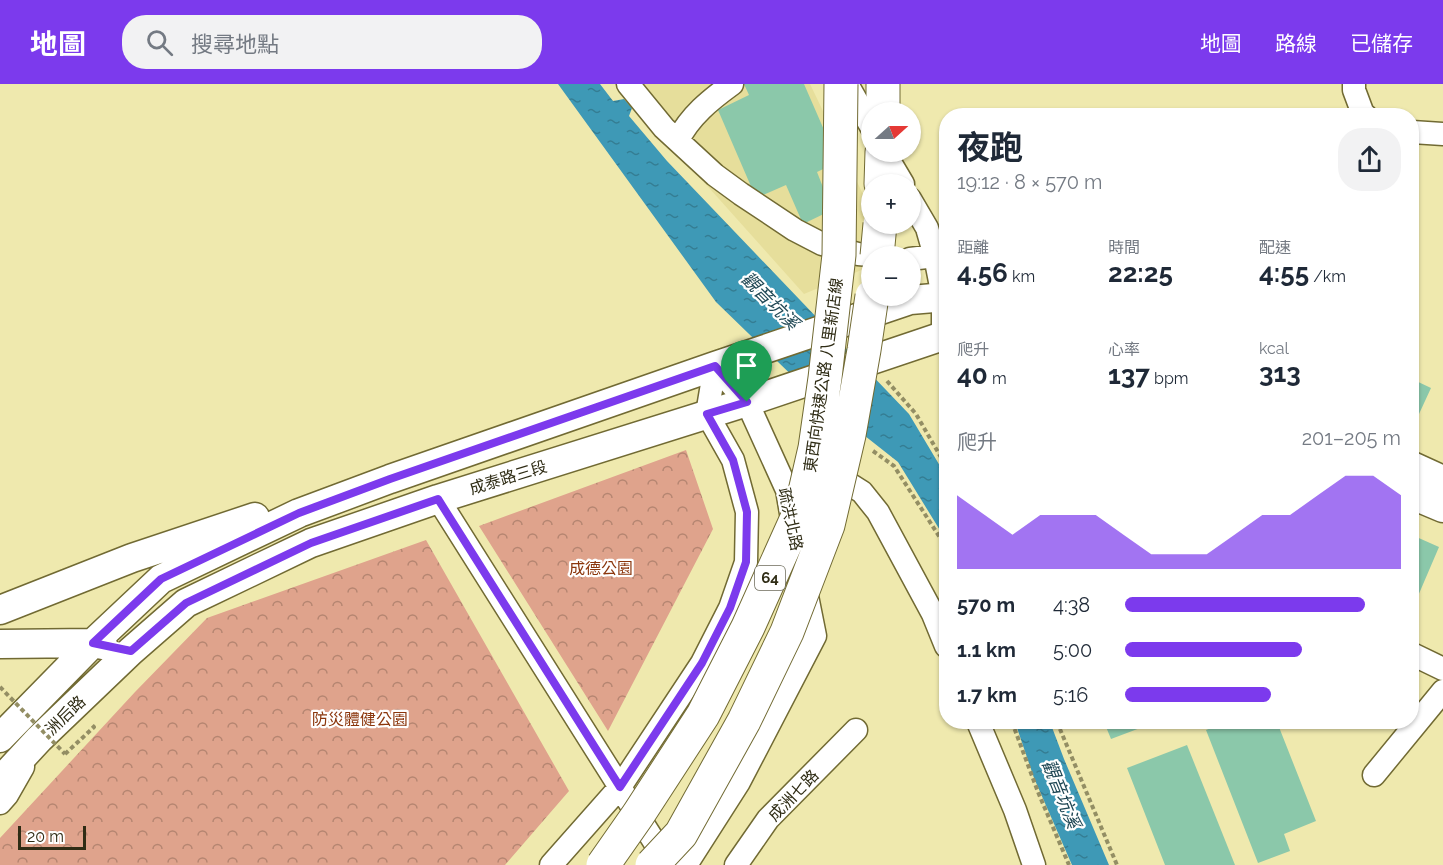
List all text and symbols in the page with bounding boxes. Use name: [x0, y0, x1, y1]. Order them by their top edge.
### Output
search box: [122, 15, 542, 69]
icon: search: [143, 26, 176, 59]
text: 地圖: [30, 28, 86, 61]
text: 搜尋地點: [191, 31, 279, 57]
text: 地圖: [1200, 31, 1242, 56]
text: 路線: [1275, 31, 1317, 56]
text: 已儲存: [1350, 31, 1413, 56]
north arrow: [861, 102, 921, 162]
map controls: [861, 102, 921, 306]
text: 夜跑: [957, 128, 1023, 167]
button: share: [1338, 128, 1401, 191]
text: 19:12 · 8 × 570 m: [957, 170, 1102, 194]
button: +: [861, 174, 921, 234]
text: 距離: [957, 238, 989, 257]
text: 時間: [1108, 238, 1140, 257]
text: 配速: [1259, 238, 1291, 257]
button: −: [861, 246, 921, 306]
text: 4.56: [957, 258, 1008, 288]
text: 22:25: [1108, 258, 1173, 288]
text: 4:55: [1259, 258, 1309, 288]
text: km: [1008, 267, 1035, 286]
text: /km: [1309, 267, 1346, 286]
water label: 觀音坑溪: [737, 268, 805, 336]
street label: 東西向快速公路 八里新店線: [800, 277, 847, 473]
text: kcal: [1259, 339, 1289, 358]
pin: [721, 340, 772, 402]
text: 爬升: [957, 340, 989, 359]
text: 心率: [1108, 340, 1140, 359]
icon: arrive: [730, 349, 763, 382]
text: 313: [1259, 358, 1301, 388]
text: 40: [957, 360, 988, 390]
text: 137: [1108, 360, 1150, 390]
text: m: [988, 369, 1007, 388]
text: bpm: [1150, 369, 1188, 388]
text: 201–205 m: [1302, 426, 1401, 450]
text: 爬升: [957, 430, 997, 454]
street label: 成泰路三段: [467, 457, 549, 498]
street label: 疏洪北路: [775, 486, 806, 552]
park label: 成德公園: [569, 559, 633, 578]
road number: 64: [755, 566, 785, 590]
text: 570 m: [957, 593, 1015, 617]
text: 4:38: [1053, 593, 1090, 617]
text: 1.1 km: [957, 638, 1016, 662]
text: 5:00: [1053, 638, 1092, 662]
text: 1.7 km: [957, 683, 1017, 707]
text: 5:16: [1053, 683, 1088, 707]
street label: 洲后路: [41, 692, 89, 739]
park label: 防災體健公園: [312, 710, 408, 729]
water label: 觀音坑溪: [1038, 757, 1086, 834]
street label: 成洲七路: [764, 766, 822, 825]
scale bar: [18, 823, 86, 850]
text: 20 m: [27, 827, 64, 846]

